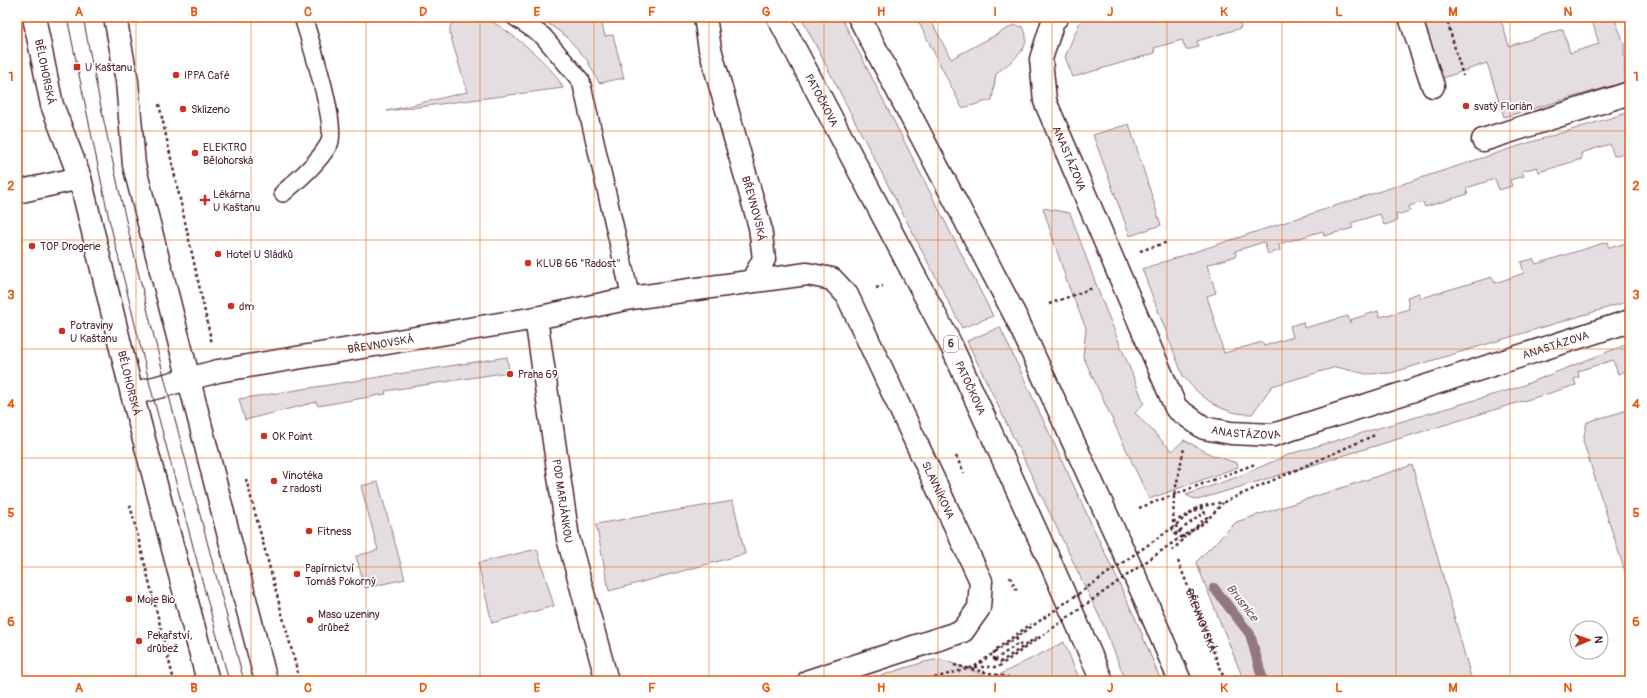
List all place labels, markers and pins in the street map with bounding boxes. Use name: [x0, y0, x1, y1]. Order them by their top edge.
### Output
place label: U Kaštanu: [85, 61, 132, 74]
marker: U Kaštanu: [72, 62, 82, 72]
place label: IPPA Café: [184, 69, 230, 82]
marker: IPPA Café: [171, 70, 181, 80]
place label: svatý Florián: [1474, 100, 1533, 113]
marker: svatý Florián: [1461, 101, 1471, 111]
place label: Sklizeno: [191, 103, 230, 116]
marker: Sklizeno: [178, 104, 188, 114]
place label: ELEKTRO Bělohorská: [203, 141, 253, 167]
marker: ELEKTRO Bělohorská: [190, 148, 200, 158]
place label: Lékárna U Kaštanu: [213, 188, 260, 214]
marker: Lékárna U Kaštanu: [200, 195, 210, 205]
place label: TOP Drogerie: [40, 240, 101, 253]
marker: TOP Drogerie: [27, 241, 37, 251]
place label: Hotel U Sládků: [226, 248, 293, 261]
marker: Hotel U Sládků: [213, 249, 223, 259]
place label: KLUB 66 "Radost": [536, 257, 621, 270]
marker: KLUB 66 "Radost": [523, 258, 533, 268]
place label: dm: [239, 300, 254, 313]
marker: dm: [226, 301, 236, 311]
place label: Potraviny U Kaštanu: [70, 319, 117, 345]
marker: Potraviny U Kaštanu: [57, 326, 67, 336]
place label: Praha 69: [518, 368, 558, 381]
marker: Praha 69: [505, 369, 515, 379]
place label: OK Point: [272, 430, 313, 443]
marker: OK Point: [259, 431, 269, 441]
place label: Vinotéka z radosti: [282, 469, 323, 495]
marker: Vinotéka z radosti: [269, 476, 279, 486]
place label: Fitness: [317, 525, 352, 538]
marker: Fitness: [304, 526, 314, 536]
place label: Papírnictví Tomáš Pokorný: [305, 562, 376, 588]
marker: Papírnictví Tomáš Pokorný: [292, 569, 302, 579]
place label: Moje Bio: [137, 593, 175, 606]
marker: Moje Bio: [124, 594, 134, 604]
place label: Maso uzeniny drůbež: [318, 608, 380, 634]
marker: Maso uzeniny drůbež: [305, 615, 315, 625]
place label: Pekařství, drůbež: [147, 629, 193, 655]
marker: Pekařství, drůbež: [134, 636, 144, 646]

